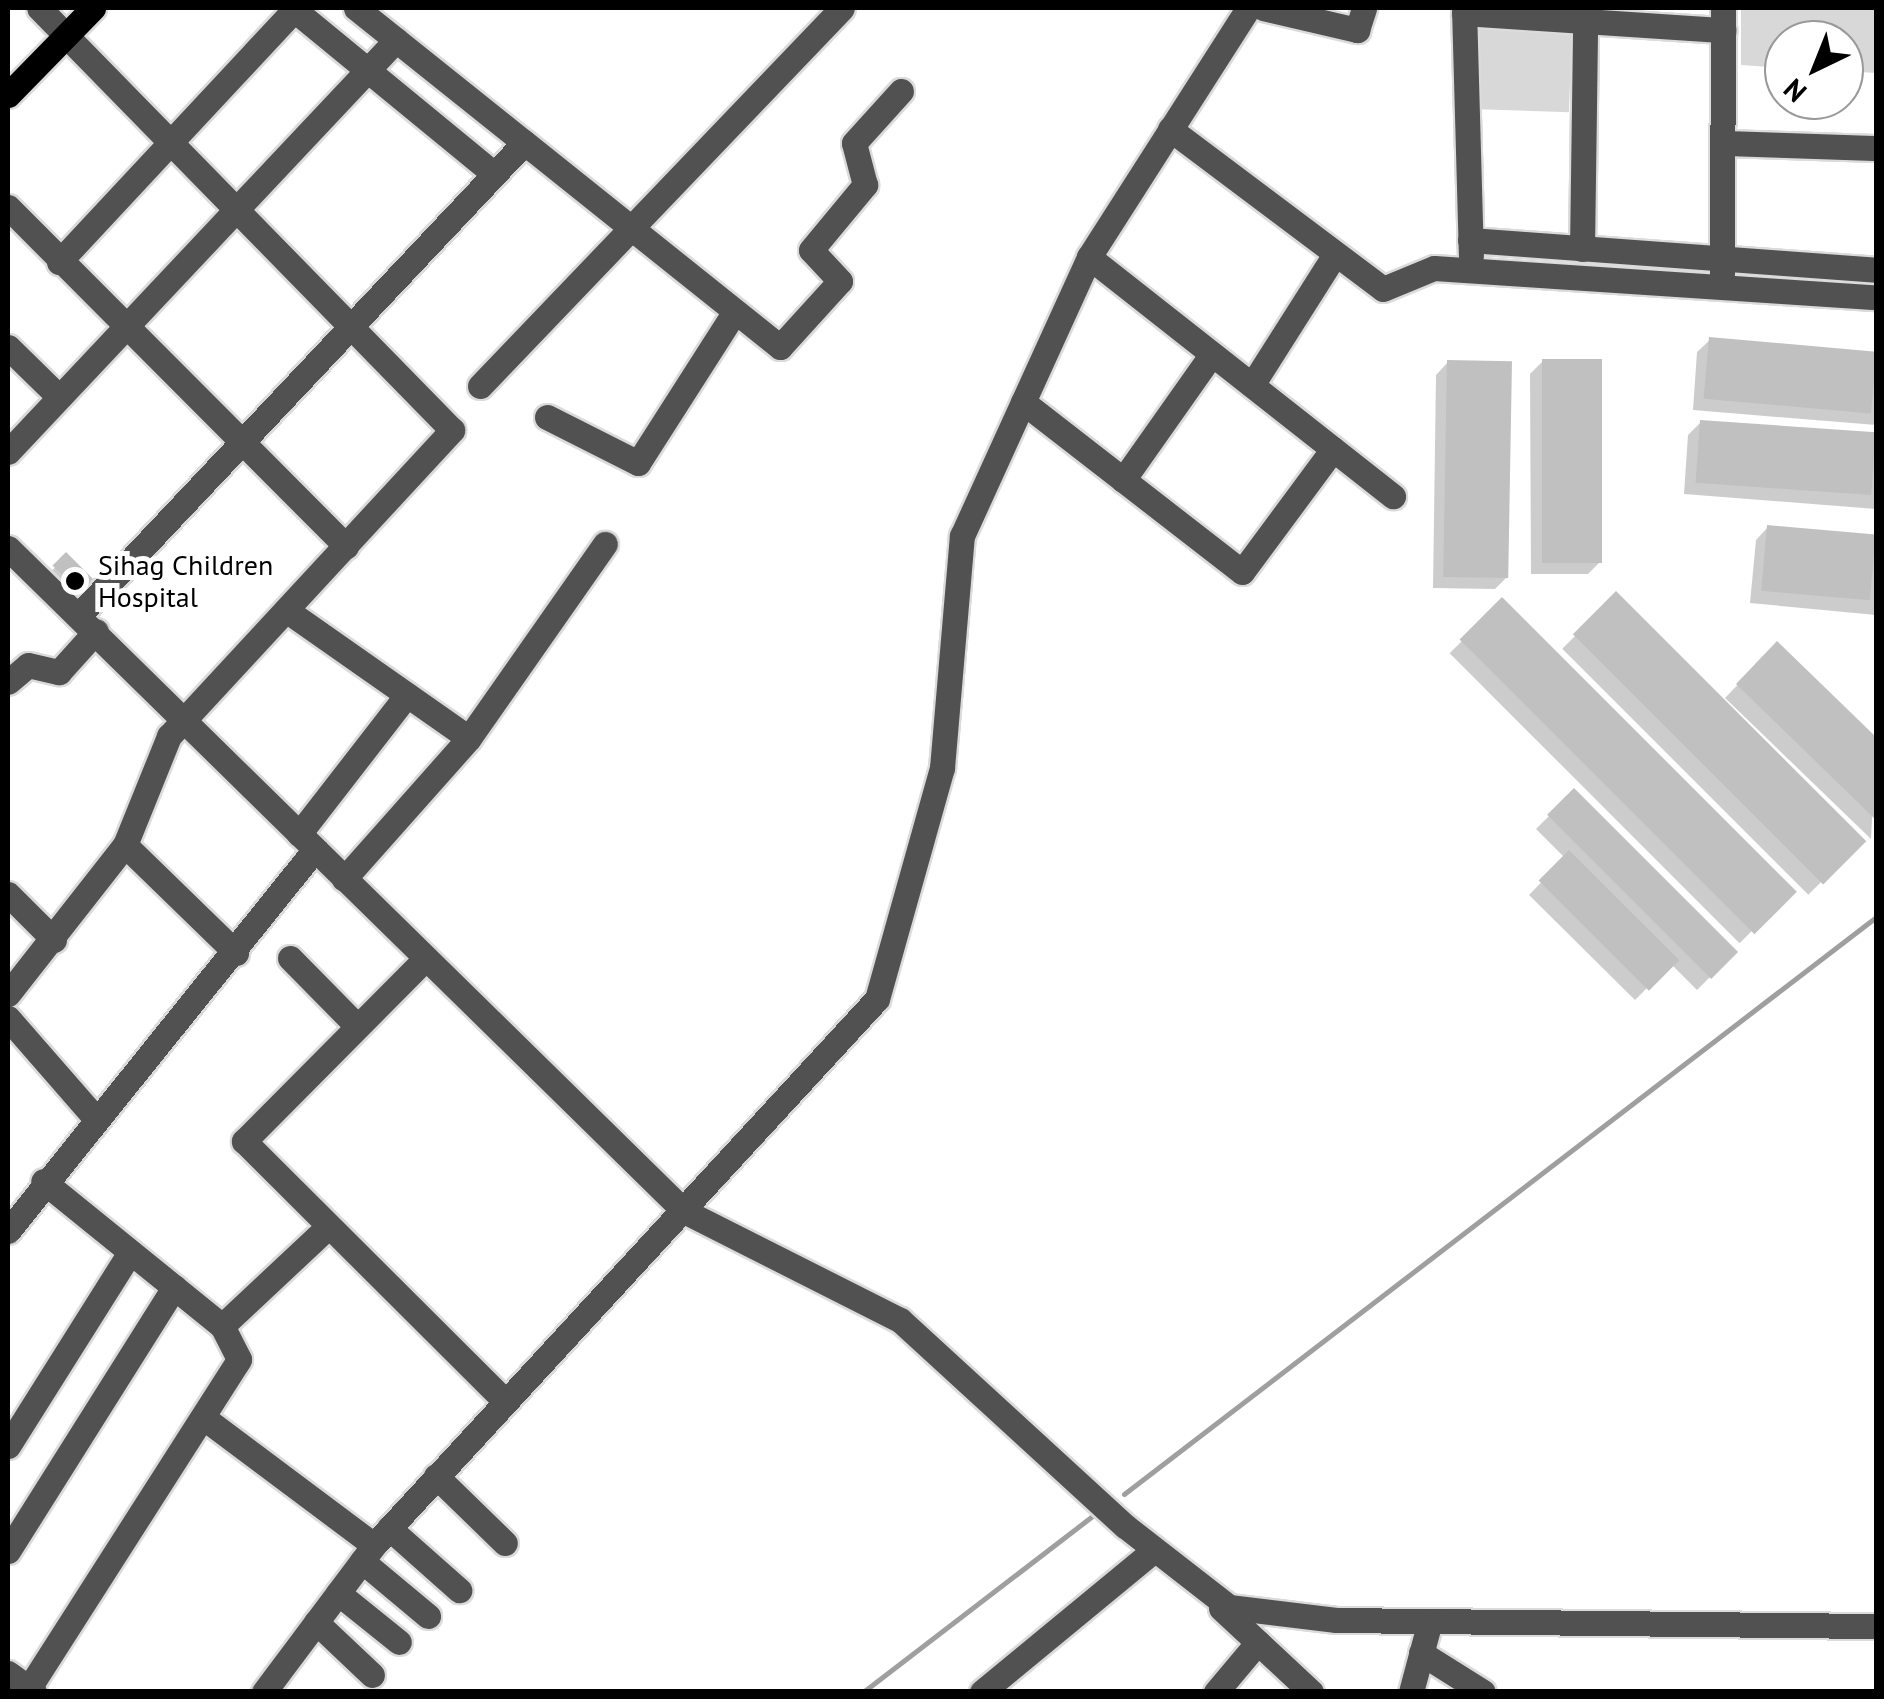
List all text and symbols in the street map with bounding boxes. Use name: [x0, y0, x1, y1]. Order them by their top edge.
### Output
north arrow: [1764, 20, 1864, 120]
text: N: [1775, 71, 1814, 111]
place label: Sihag Children Hospital: [98, 548, 273, 614]
marker: Sihag Children Hospital: [62, 568, 88, 594]

